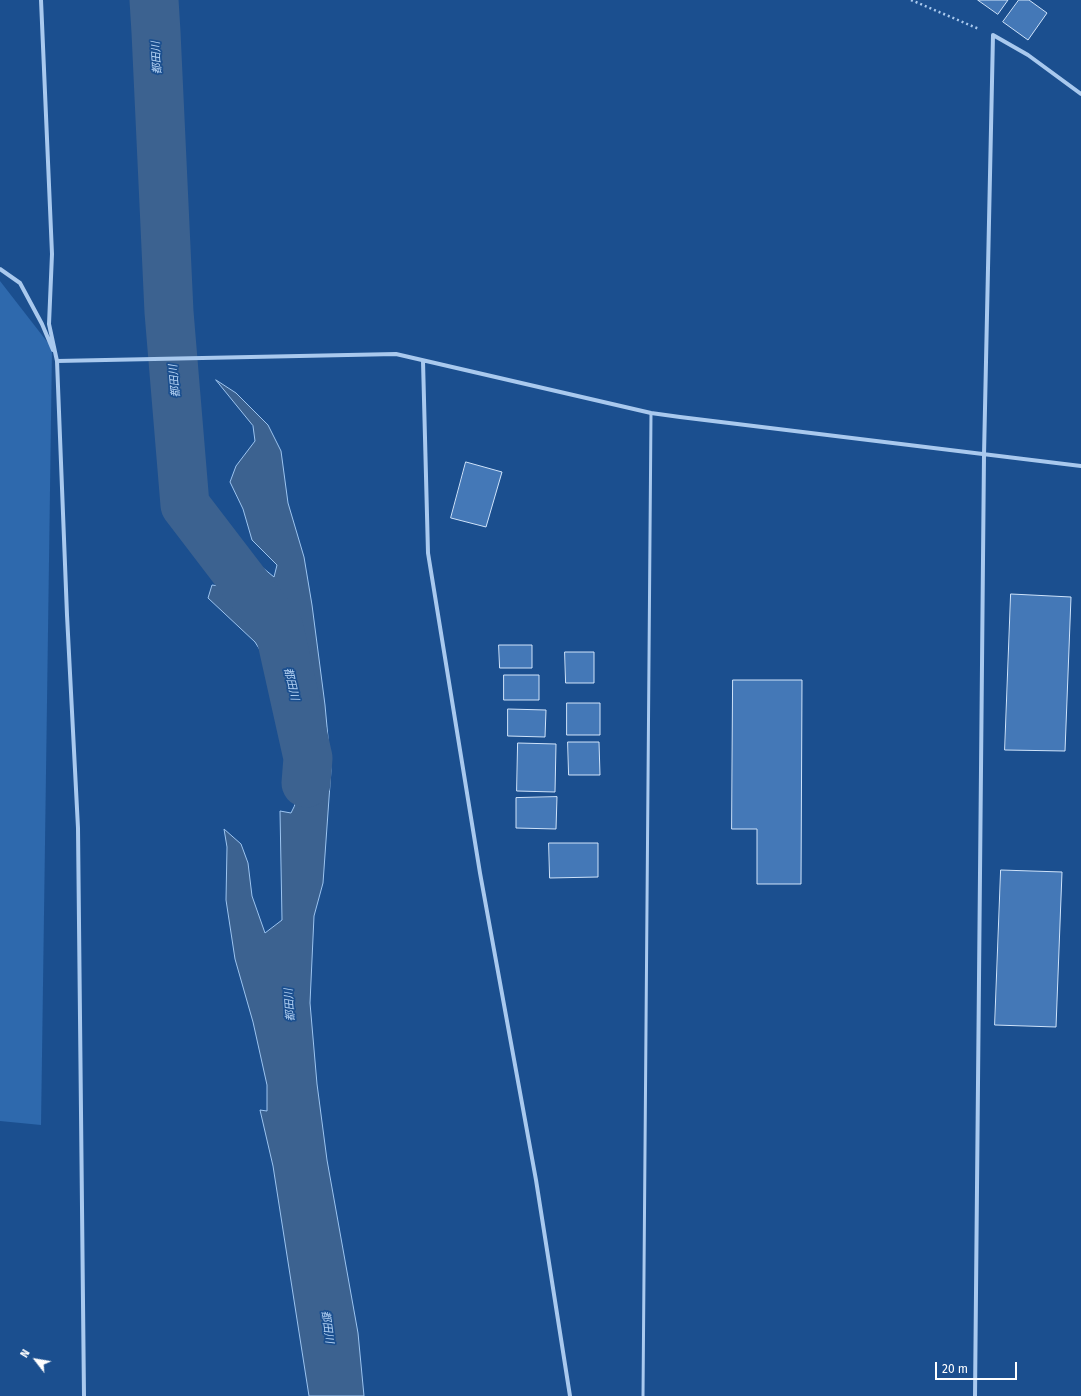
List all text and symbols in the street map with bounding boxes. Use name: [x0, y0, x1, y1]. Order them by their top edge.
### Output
water label: 都田川: [150, 41, 164, 75]
water label: 都田川: [167, 364, 183, 398]
water label: 都田川: [281, 666, 301, 702]
water label: 都田川: [282, 988, 298, 1022]
water label: 都田川: [318, 1310, 336, 1344]
north arrow: [16, 1340, 56, 1380]
text: N: [18, 1347, 33, 1360]
scale bar: [937, 1354, 1019, 1380]
text: 20 m: [942, 1362, 968, 1376]

